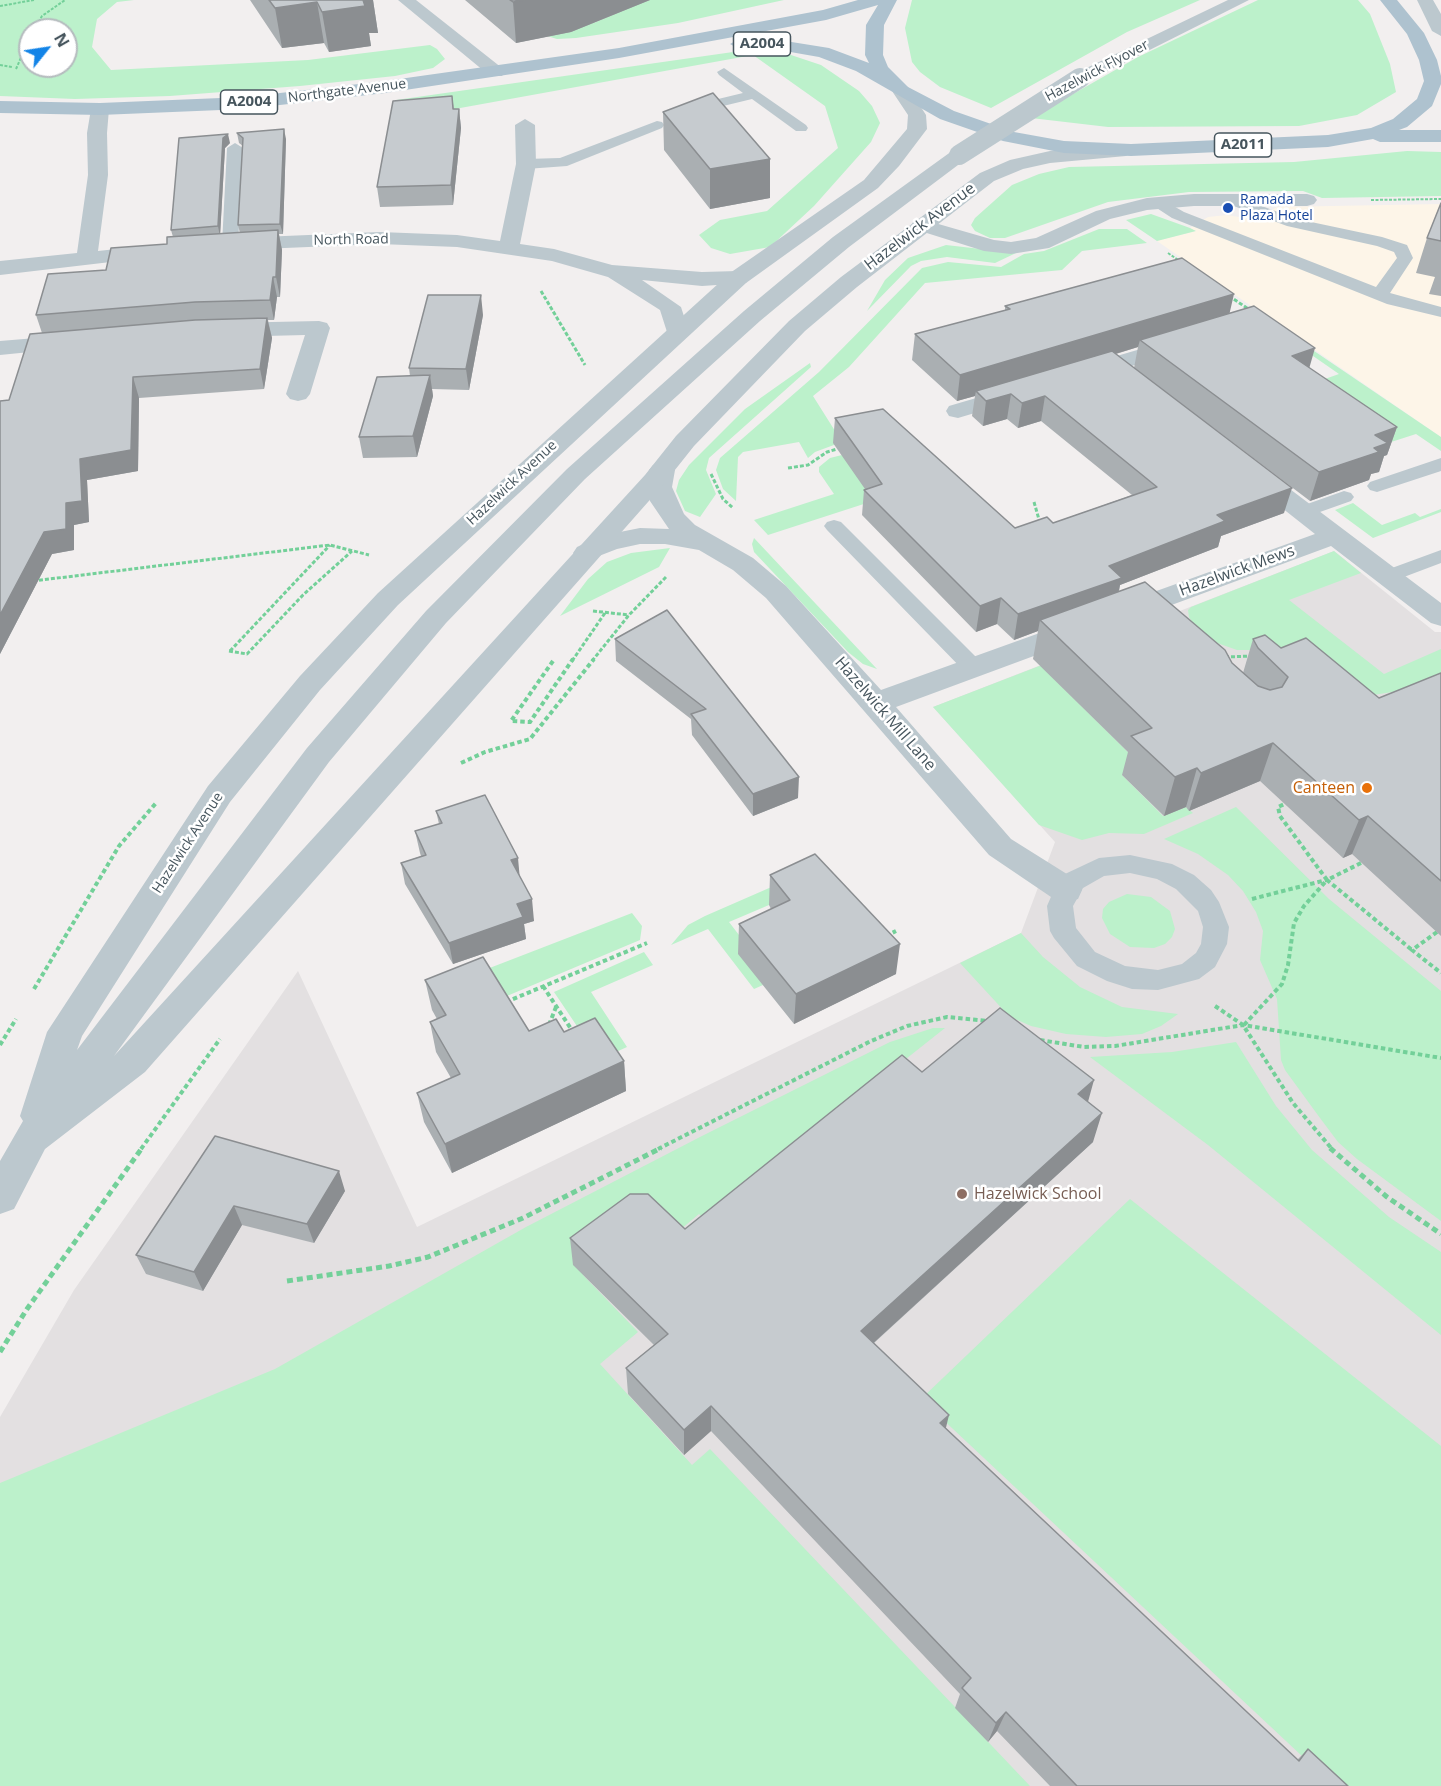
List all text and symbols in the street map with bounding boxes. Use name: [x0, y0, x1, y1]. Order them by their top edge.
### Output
north arrow: [18, 18, 78, 78]
text: N: [49, 29, 75, 51]
road number: A2004: [734, 32, 790, 56]
street label: Hazelwick Flyover: [1042, 37, 1152, 105]
street label: Northgate Avenue: [287, 75, 407, 107]
road number: A2004: [220, 90, 278, 114]
road number: A2011: [1214, 133, 1272, 157]
street label: Hazelwick Avenue: [861, 179, 979, 275]
place label: Ramada Plaza Hotel: [1240, 192, 1313, 225]
marker: Ramada Plaza Hotel: [1221, 201, 1235, 215]
street label: North Road: [313, 231, 389, 249]
street label: Hazelwick Avenue: [464, 437, 560, 529]
street label: Hazelwick Mews: [1177, 541, 1297, 601]
street label: Hazelwick Mill Lane: [830, 653, 940, 775]
place label: Canteen: [1293, 778, 1355, 798]
marker: Canteen: [1360, 781, 1374, 795]
street label: Hazelwick Avenue: [149, 789, 227, 897]
place label: Hazelwick School: [974, 1184, 1101, 1204]
marker: Hazelwick School: [955, 1187, 969, 1201]

